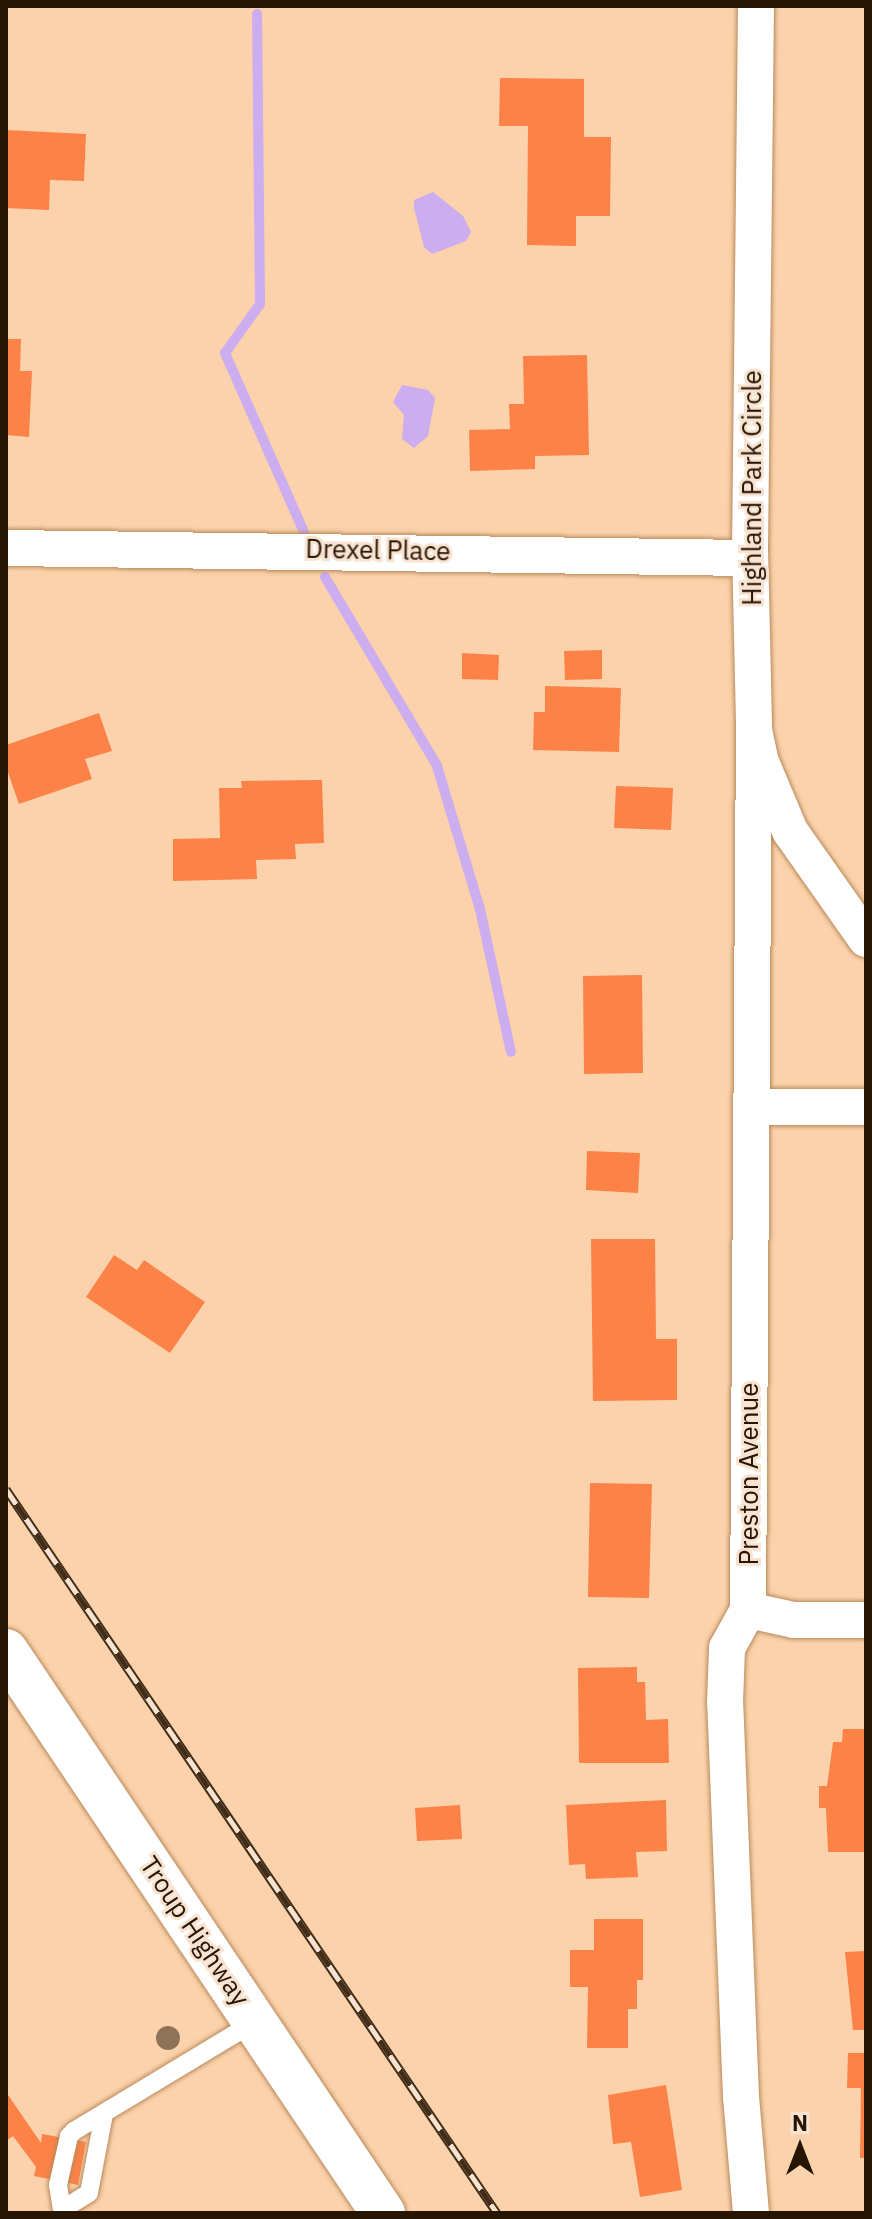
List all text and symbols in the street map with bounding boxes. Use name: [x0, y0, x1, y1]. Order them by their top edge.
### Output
street label: Highland Park Circle: [736, 370, 768, 606]
street label: Drexel Place: [305, 533, 451, 567]
street label: Preston Avenue: [733, 1383, 765, 1565]
street label: Troup Highway: [134, 1850, 256, 2012]
north arrow: [760, 2107, 840, 2187]
text: N: [792, 2108, 808, 2137]

